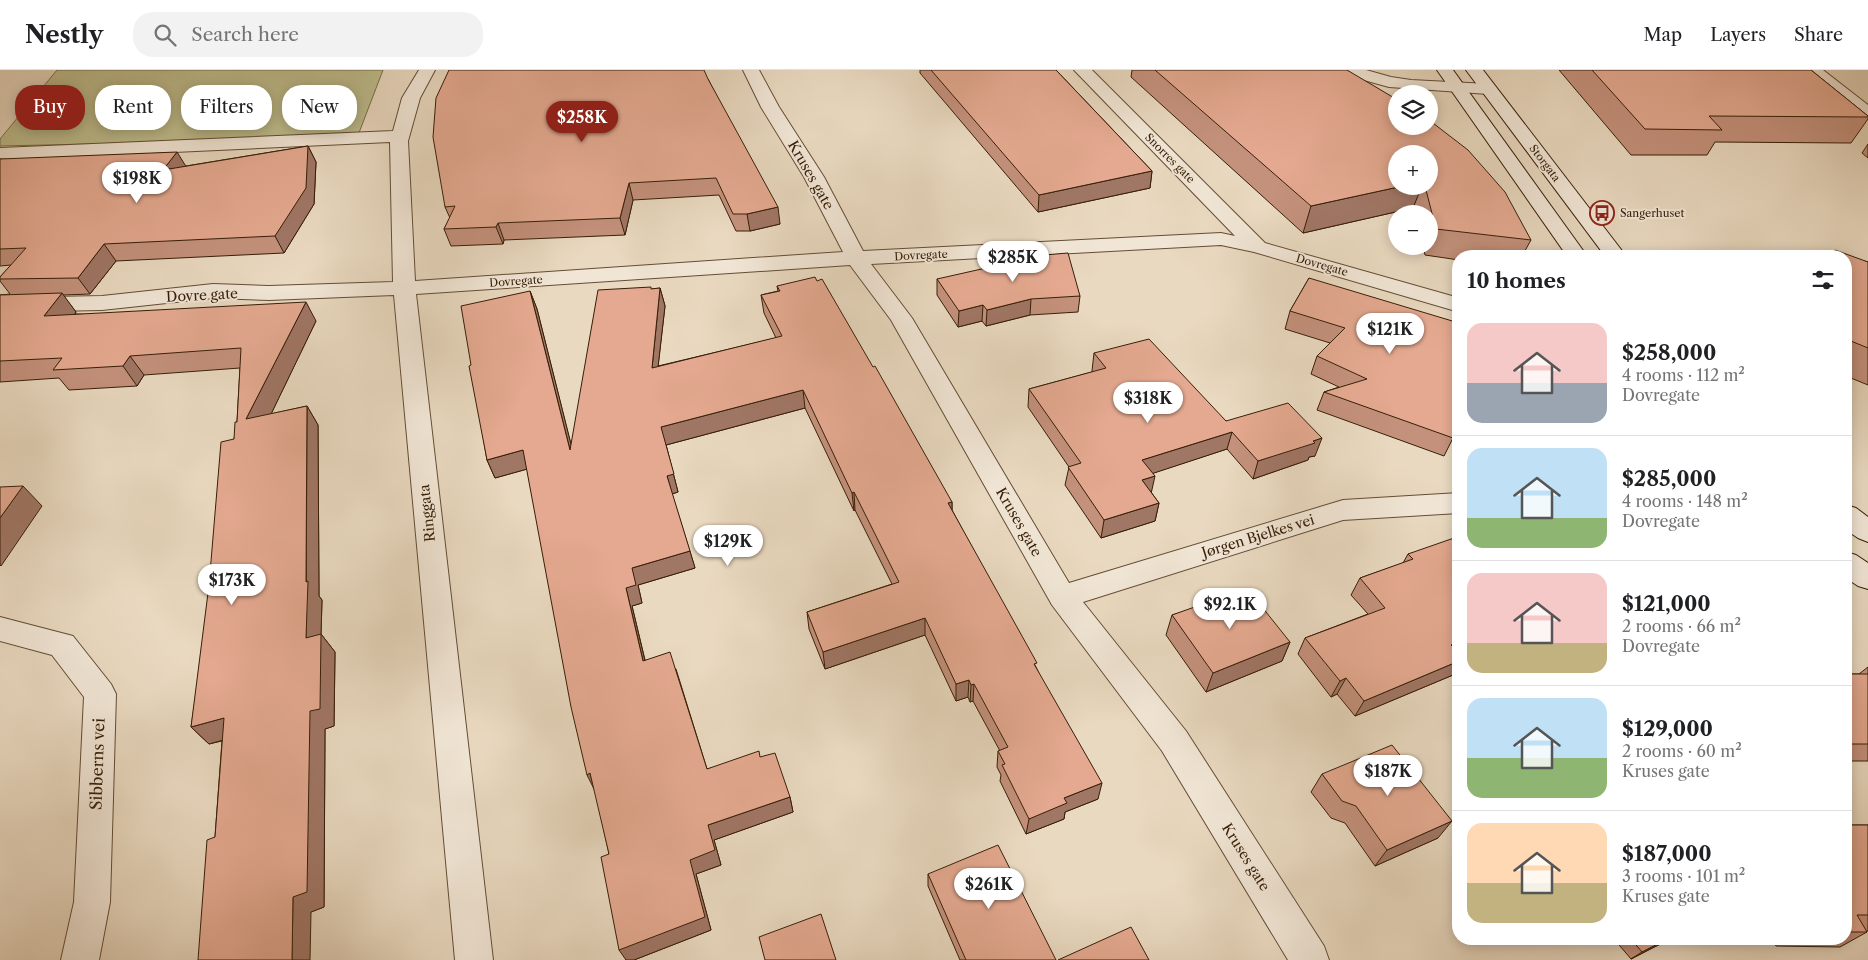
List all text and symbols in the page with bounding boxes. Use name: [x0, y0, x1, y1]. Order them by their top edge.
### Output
search box: [133, 12, 483, 57]
text: Nestly: [25, 20, 103, 49]
icon: search: [151, 21, 179, 49]
text: Search here: [191, 23, 299, 46]
text: Map: [1644, 24, 1682, 46]
text: Layers: [1710, 24, 1766, 46]
text: Share: [1794, 24, 1843, 46]
chip: Buy: [15, 85, 85, 130]
chip: Rent: [95, 85, 171, 130]
chip: Filters: [181, 85, 272, 130]
chip: New: [282, 85, 357, 130]
map controls: [1388, 85, 1438, 255]
button: layers: [1388, 85, 1438, 135]
pin: $258K: [547, 100, 617, 143]
text: $258K: [557, 107, 607, 127]
street label: Snorres gate: [1142, 130, 1198, 186]
street label: Kruses gate: [784, 137, 838, 213]
street label: Storgata: [1526, 142, 1564, 185]
button: +: [1388, 145, 1438, 195]
pin: $198K: [102, 162, 172, 204]
text: $198K: [113, 168, 161, 188]
bus stop icon: Sangerhuset: [1589, 200, 1615, 226]
button: −: [1388, 205, 1438, 255]
place label: Sangerhuset: [1620, 206, 1684, 220]
pin: $285K: [978, 240, 1048, 283]
street label: Dovregate: [894, 247, 948, 263]
text: $285K: [988, 247, 1038, 267]
street label: Dovregate: [1294, 251, 1350, 279]
icon: filters: [1809, 266, 1837, 294]
text: 10 homes: [1467, 268, 1566, 293]
street label: Dovregate: [489, 272, 543, 290]
street label: Dovre gate: [166, 284, 239, 306]
pin: $121K: [1355, 312, 1425, 355]
text: $121K: [1367, 319, 1413, 339]
text: $258,000: [1622, 340, 1716, 365]
icon: home: [1507, 343, 1567, 403]
text: 4 rooms · 112 m²: [1622, 365, 1745, 385]
pin: $318K: [1113, 382, 1183, 424]
text: Dovregate: [1622, 385, 1700, 405]
text: $318K: [1124, 388, 1172, 408]
text: $285,000: [1622, 466, 1716, 491]
icon: home: [1507, 468, 1567, 528]
street label: Ringgata: [415, 483, 439, 543]
street label: Kruses gate: [992, 484, 1046, 560]
text: 4 rooms · 148 m²: [1622, 491, 1748, 511]
street label: Jørgen Bjelkes vei: [1198, 510, 1316, 562]
text: Dovregate: [1622, 511, 1700, 531]
pin: $129K: [693, 524, 763, 567]
text: $129K: [704, 531, 752, 551]
pin: $173K: [197, 564, 267, 606]
text: $173K: [209, 570, 255, 590]
pin: $92.1K: [1189, 588, 1271, 630]
text: $121,000: [1622, 591, 1711, 616]
icon: home: [1507, 593, 1567, 653]
text: $92.1K: [1204, 594, 1256, 614]
text: 2 rooms · 66 m²: [1622, 616, 1741, 636]
text: Dovregate: [1622, 636, 1700, 656]
text: $129,000: [1622, 716, 1713, 741]
street label: Sibberns vei: [85, 717, 109, 810]
icon: home: [1507, 718, 1567, 778]
text: 2 rooms · 60 m²: [1622, 741, 1742, 761]
pin: $187K: [1353, 754, 1423, 797]
text: $187K: [1364, 761, 1412, 781]
text: Kruses gate: [1622, 761, 1710, 781]
street label: Kruses gate: [1218, 820, 1274, 894]
text: $187,000: [1622, 841, 1712, 866]
icon: home: [1507, 843, 1567, 903]
text: 3 rooms · 101 m²: [1622, 866, 1745, 886]
pin: $261K: [954, 868, 1024, 910]
text: $261K: [965, 874, 1013, 894]
text: Kruses gate: [1622, 886, 1710, 906]

